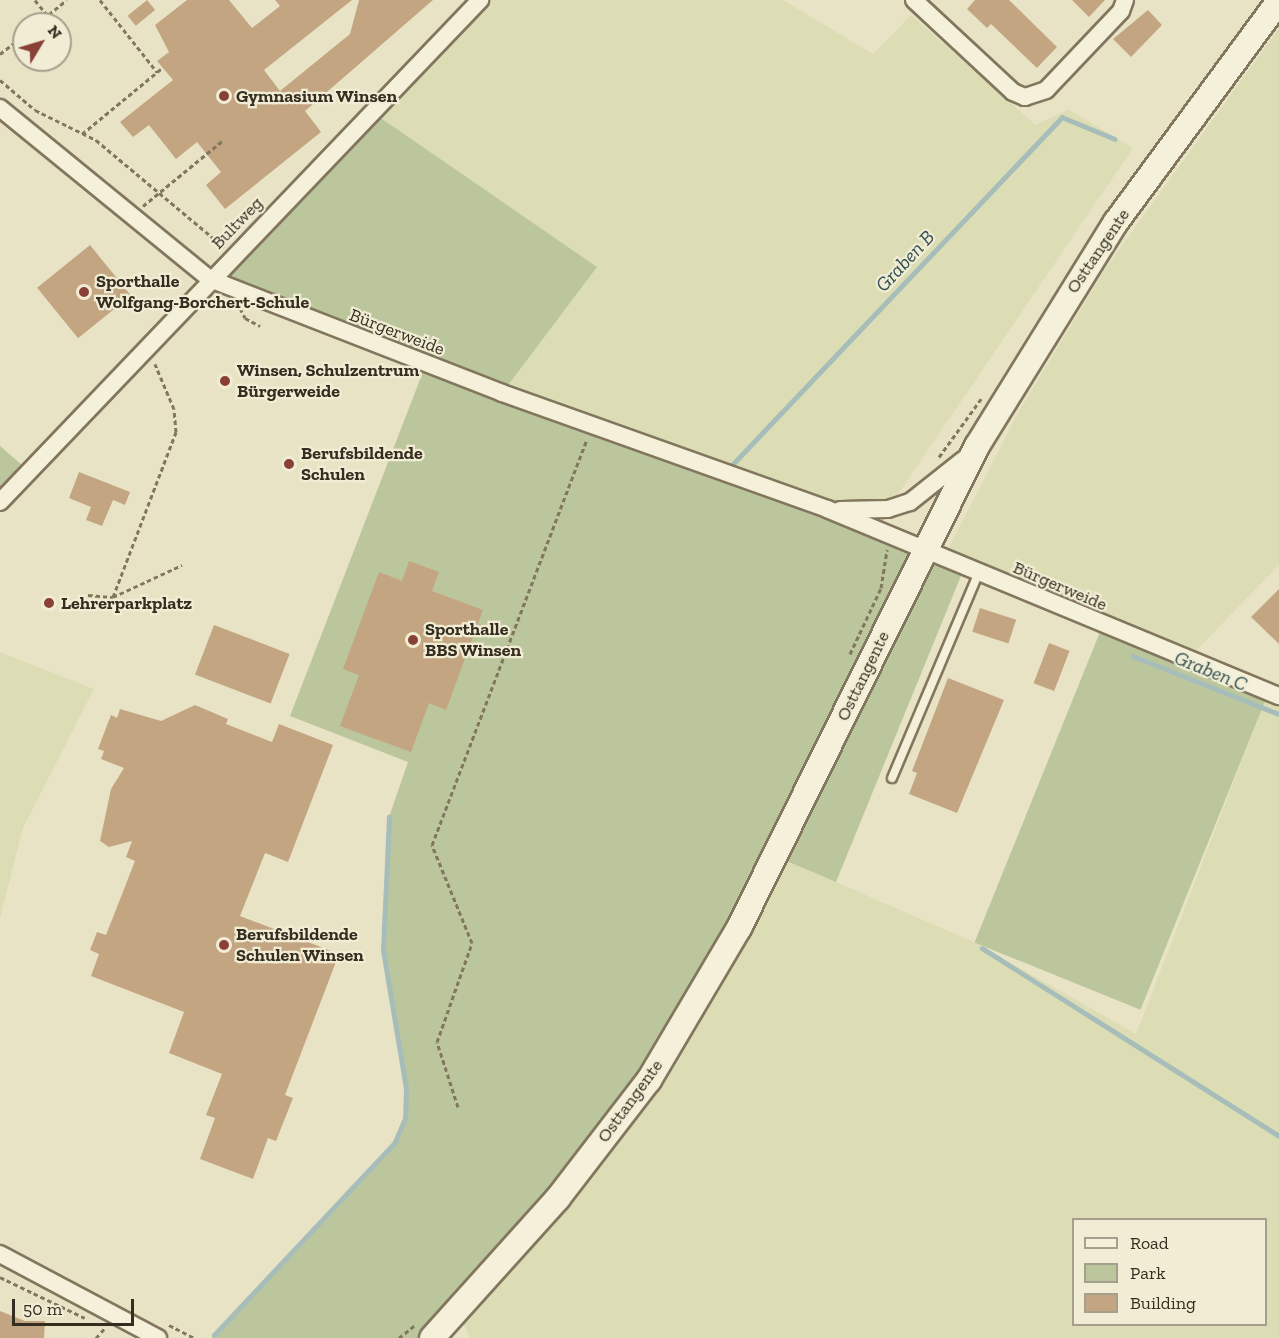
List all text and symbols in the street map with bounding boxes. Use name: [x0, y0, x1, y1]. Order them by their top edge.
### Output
north arrow: [12, 12, 72, 72]
text: N: [44, 21, 66, 42]
place label: Gymnasium Winsen: [236, 85, 398, 107]
marker: Gymnasium Winsen: [217, 89, 231, 103]
street label: Bultweg: [207, 192, 267, 254]
street label: Osttangente: [1062, 205, 1134, 297]
water label: Graben B: [870, 225, 940, 297]
place label: Sporthalle Wolfgang-Borchert-Schule: [96, 271, 309, 314]
marker: Sporthalle Wolfgang-Borchert-Schule: [77, 285, 91, 299]
street label: Bürgerweide: [347, 304, 447, 360]
place label: Winsen, Schulzentrum Bürgerweide: [237, 360, 419, 403]
marker: Winsen, Schulzentrum Bürgerweide: [218, 374, 232, 388]
place label: Berufsbildende Schulen: [301, 443, 423, 486]
marker: Berufsbildende Schulen: [282, 457, 296, 471]
street label: Bürgerweide: [1010, 557, 1110, 615]
place label: Lehrerparkplatz: [61, 592, 192, 614]
marker: Lehrerparkplatz: [42, 596, 56, 610]
place label: Sporthalle BBS Winsen: [425, 619, 522, 662]
street label: Osttangente: [832, 628, 894, 724]
marker: Sporthalle BBS Winsen: [406, 633, 420, 647]
water label: Graben C: [1171, 646, 1251, 696]
place label: Berufsbildende Schulen Winsen: [236, 924, 364, 966]
marker: Berufsbildende Schulen Winsen: [217, 938, 231, 952]
street label: Osttangente: [593, 1055, 667, 1147]
legend: [1072, 1218, 1267, 1326]
text: Road: [1130, 1232, 1169, 1254]
text: Park: [1130, 1262, 1166, 1284]
scale bar: [15, 1287, 136, 1325]
text: Building: [1130, 1292, 1196, 1314]
text: 50 m: [23, 1298, 62, 1320]

